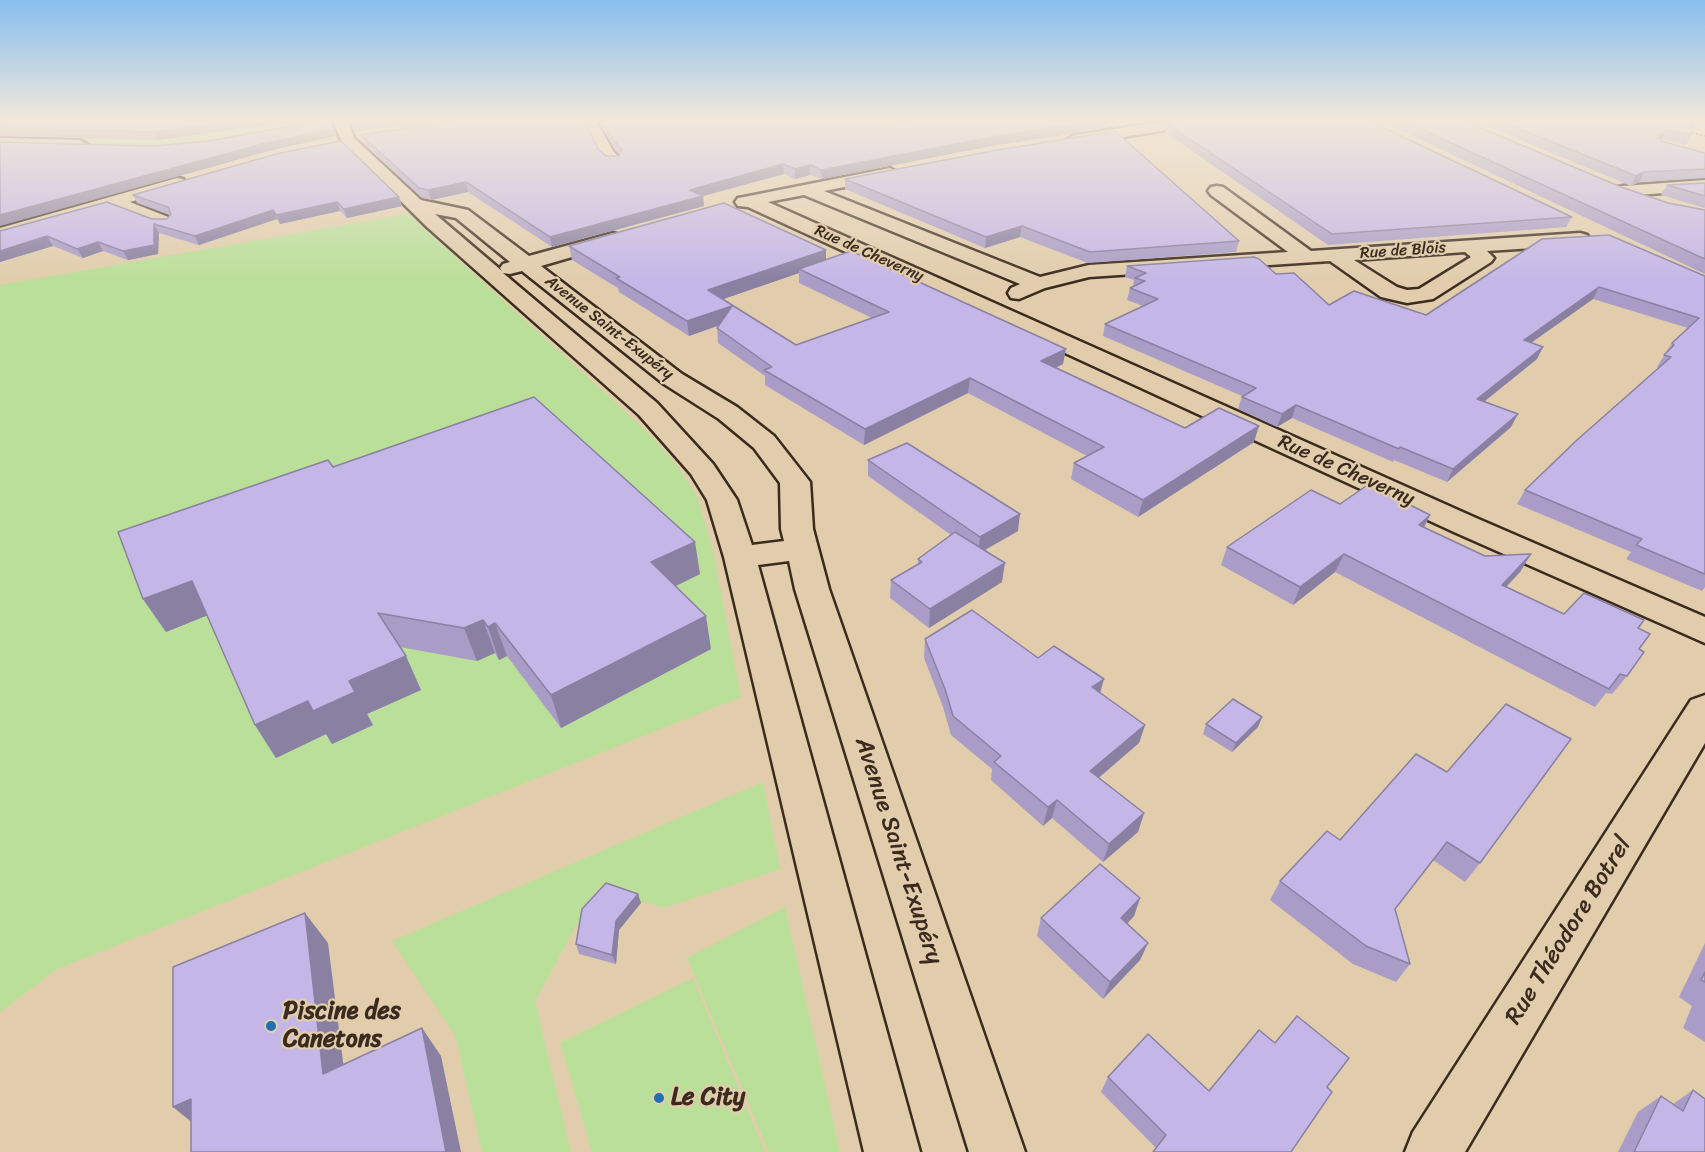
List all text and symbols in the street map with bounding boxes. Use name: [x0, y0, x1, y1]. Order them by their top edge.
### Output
street label: Rue de Cheverny: [812, 221, 926, 287]
street label: Rue de Blois: [1359, 238, 1447, 264]
street label: Avenue Saint-Exupéry: [541, 272, 677, 384]
street label: Rue de Cheverny: [1274, 430, 1418, 512]
street label: Avenue Saint-Exupéry: [848, 734, 948, 968]
street label: Rue Théodore Botrel: [1500, 832, 1638, 1030]
place label: Piscine des Canetons: [283, 998, 401, 1054]
marker: Piscine des Canetons: [264, 1019, 278, 1033]
place label: Le City: [671, 1084, 745, 1112]
marker: Le City: [652, 1091, 666, 1105]

